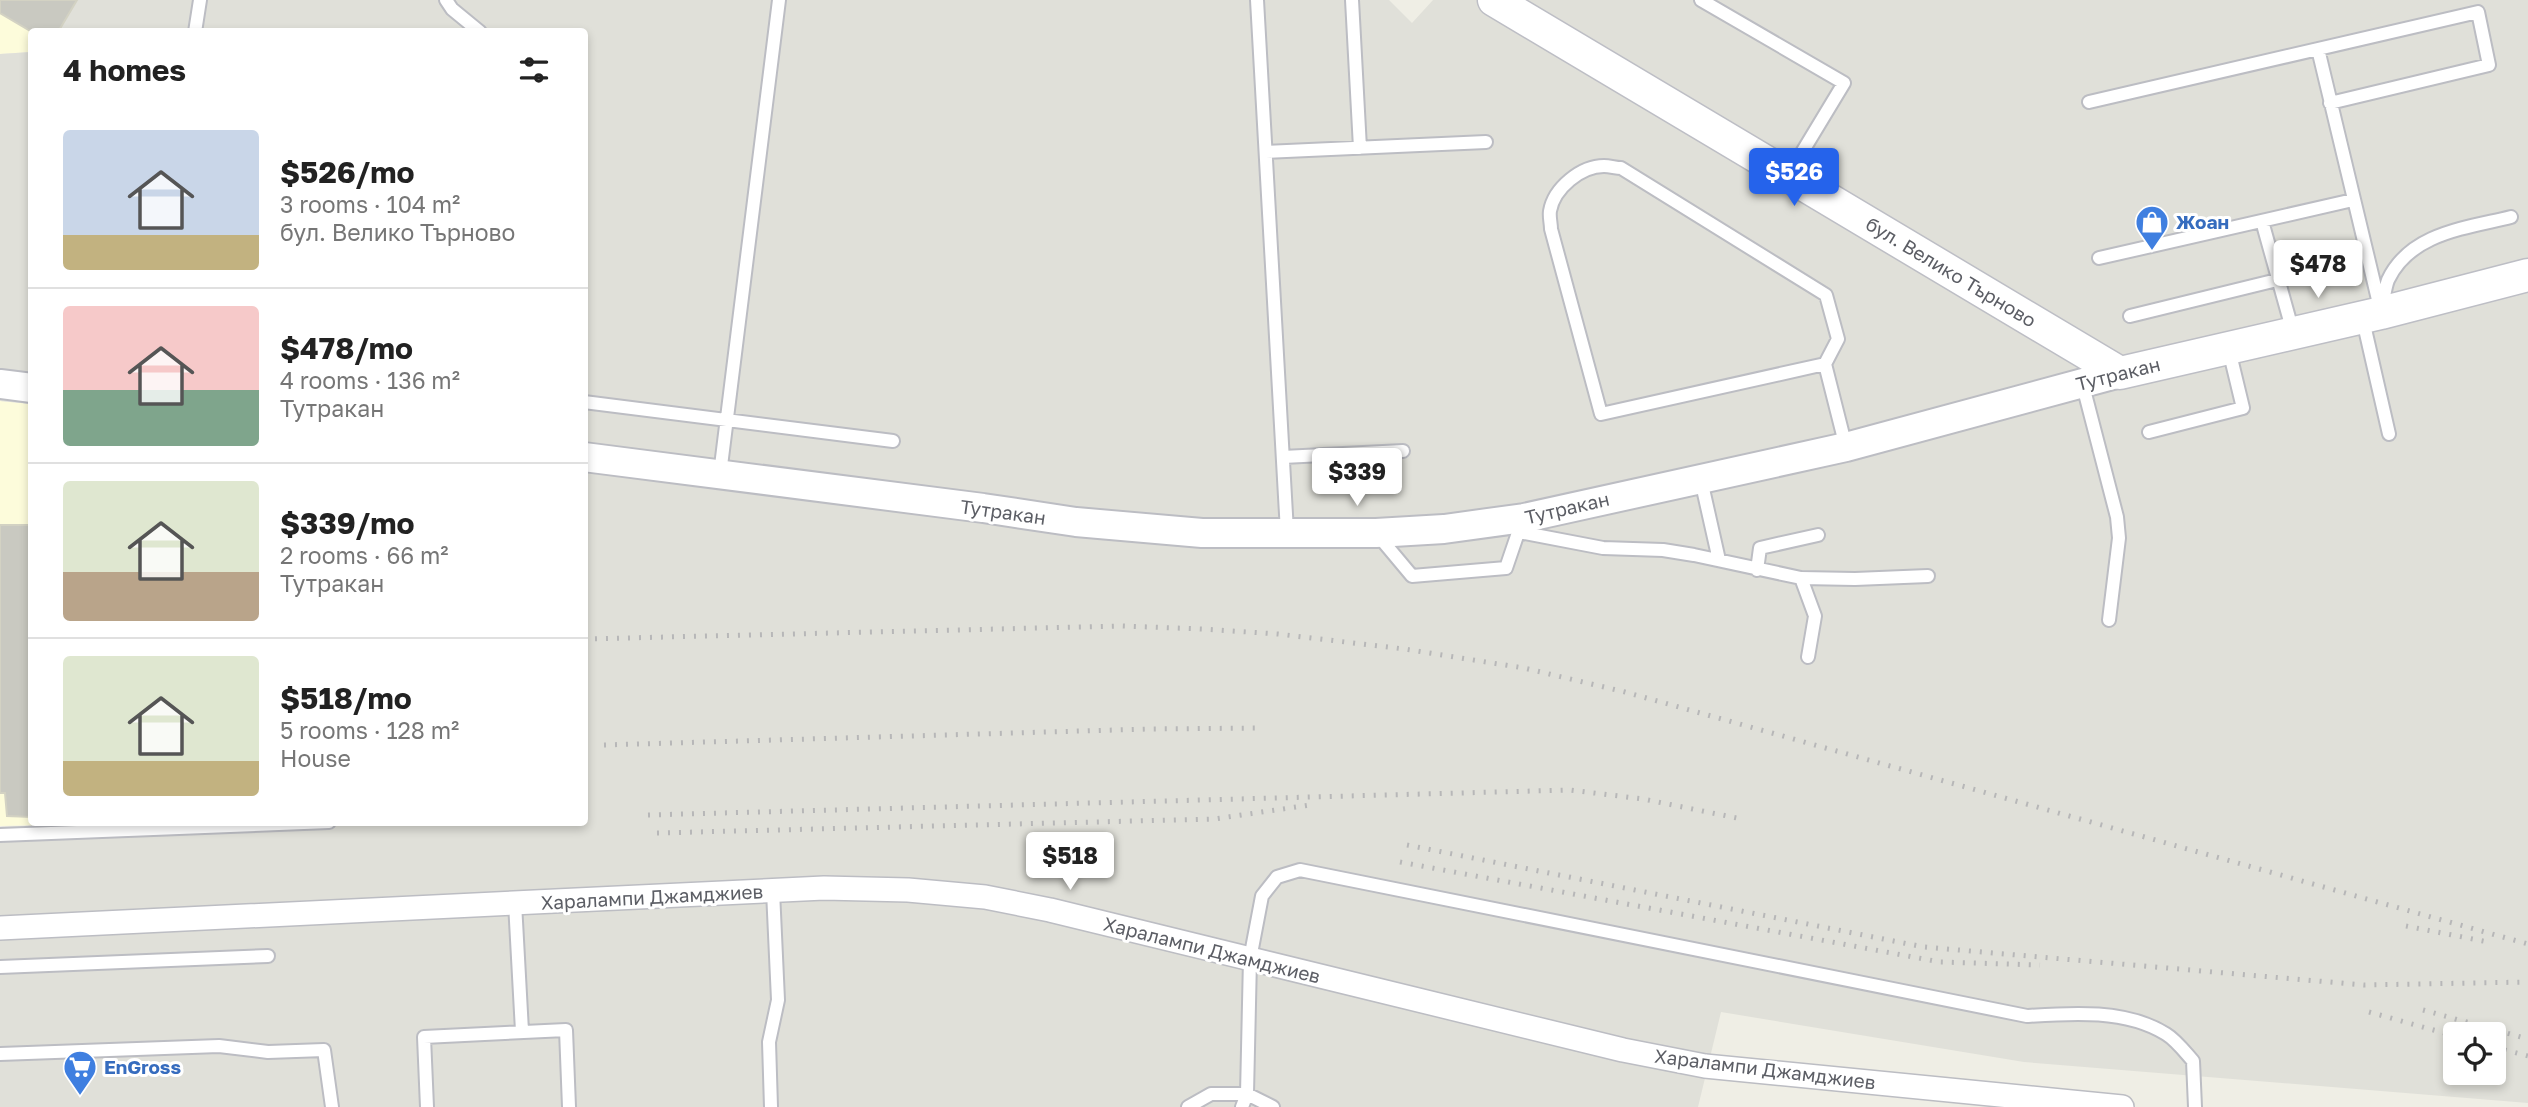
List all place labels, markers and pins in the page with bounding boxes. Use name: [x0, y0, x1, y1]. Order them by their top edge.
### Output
pin: $526: [1753, 148, 1835, 208]
shop icon: Жоан: [2133, 203, 2171, 252]
place label: Жоан: [2176, 210, 2229, 233]
pin: $478: [2277, 240, 2359, 300]
pin: $339: [1316, 448, 1398, 508]
pin: $518: [1029, 832, 1111, 892]
supermarket icon: EnGross: [61, 1048, 99, 1097]
place label: EnGross: [104, 1055, 181, 1078]

